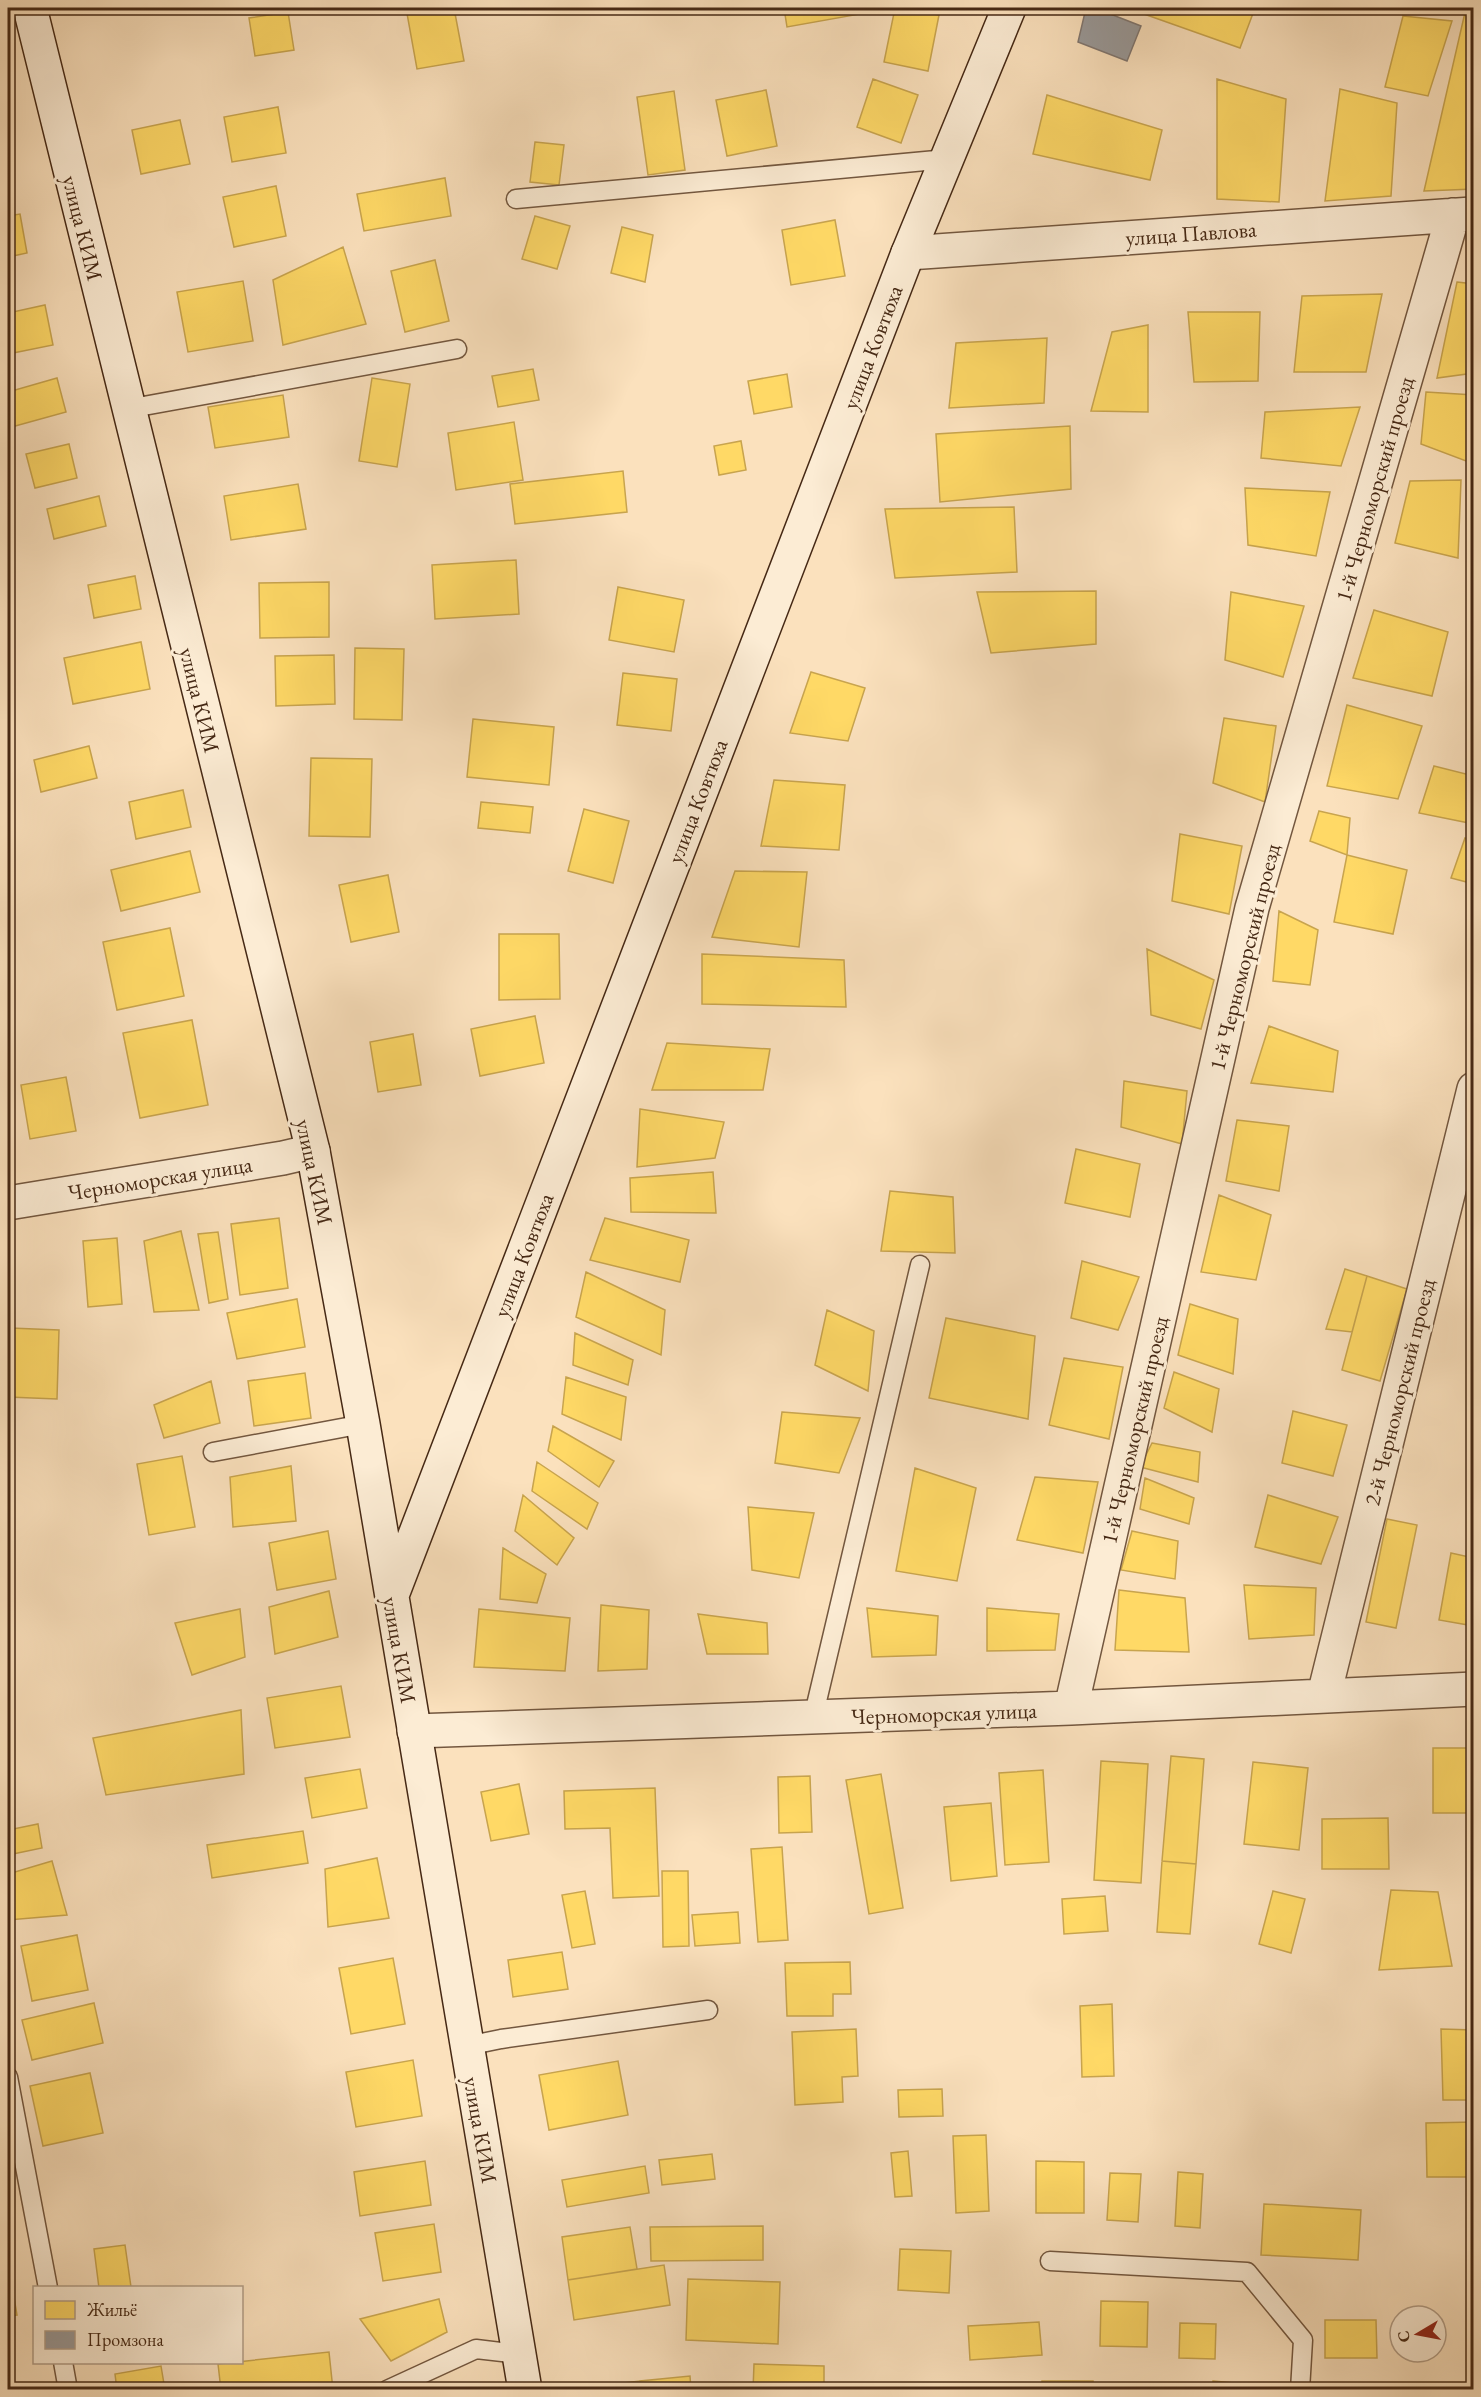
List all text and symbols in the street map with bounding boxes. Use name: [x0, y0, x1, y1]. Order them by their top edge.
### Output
street label: улица КИМ: [55, 172, 110, 284]
street label: улица Павлова: [1125, 214, 1258, 253]
street label: улица Ковтюха: [836, 281, 910, 413]
street label: 1-й Черноморский проезд: [1328, 373, 1420, 605]
street label: улица КИМ: [172, 644, 227, 756]
street label: улица Ковтюха: [661, 735, 735, 867]
street label: 1-й Черноморский проезд: [1202, 841, 1287, 1073]
street label: улица КИМ: [289, 1116, 340, 1228]
street label: Черноморская улица: [66, 1150, 255, 1207]
street label: улица Ковтюха: [487, 1189, 561, 1321]
street label: 2-й Черноморский проезд: [1357, 1276, 1442, 1508]
street label: 1-й Черноморский проезд: [1094, 1314, 1175, 1547]
street label: улица КИМ: [376, 1594, 423, 1706]
street label: Черноморская улица: [850, 1696, 1038, 1731]
street label: улица КИМ: [457, 2074, 504, 2186]
legend: [33, 2286, 243, 2364]
text: Жильё: [86, 2298, 137, 2321]
north arrow: [1388, 2304, 1448, 2364]
text: Промзона: [87, 2328, 164, 2351]
text: С: [1392, 2329, 1415, 2344]

